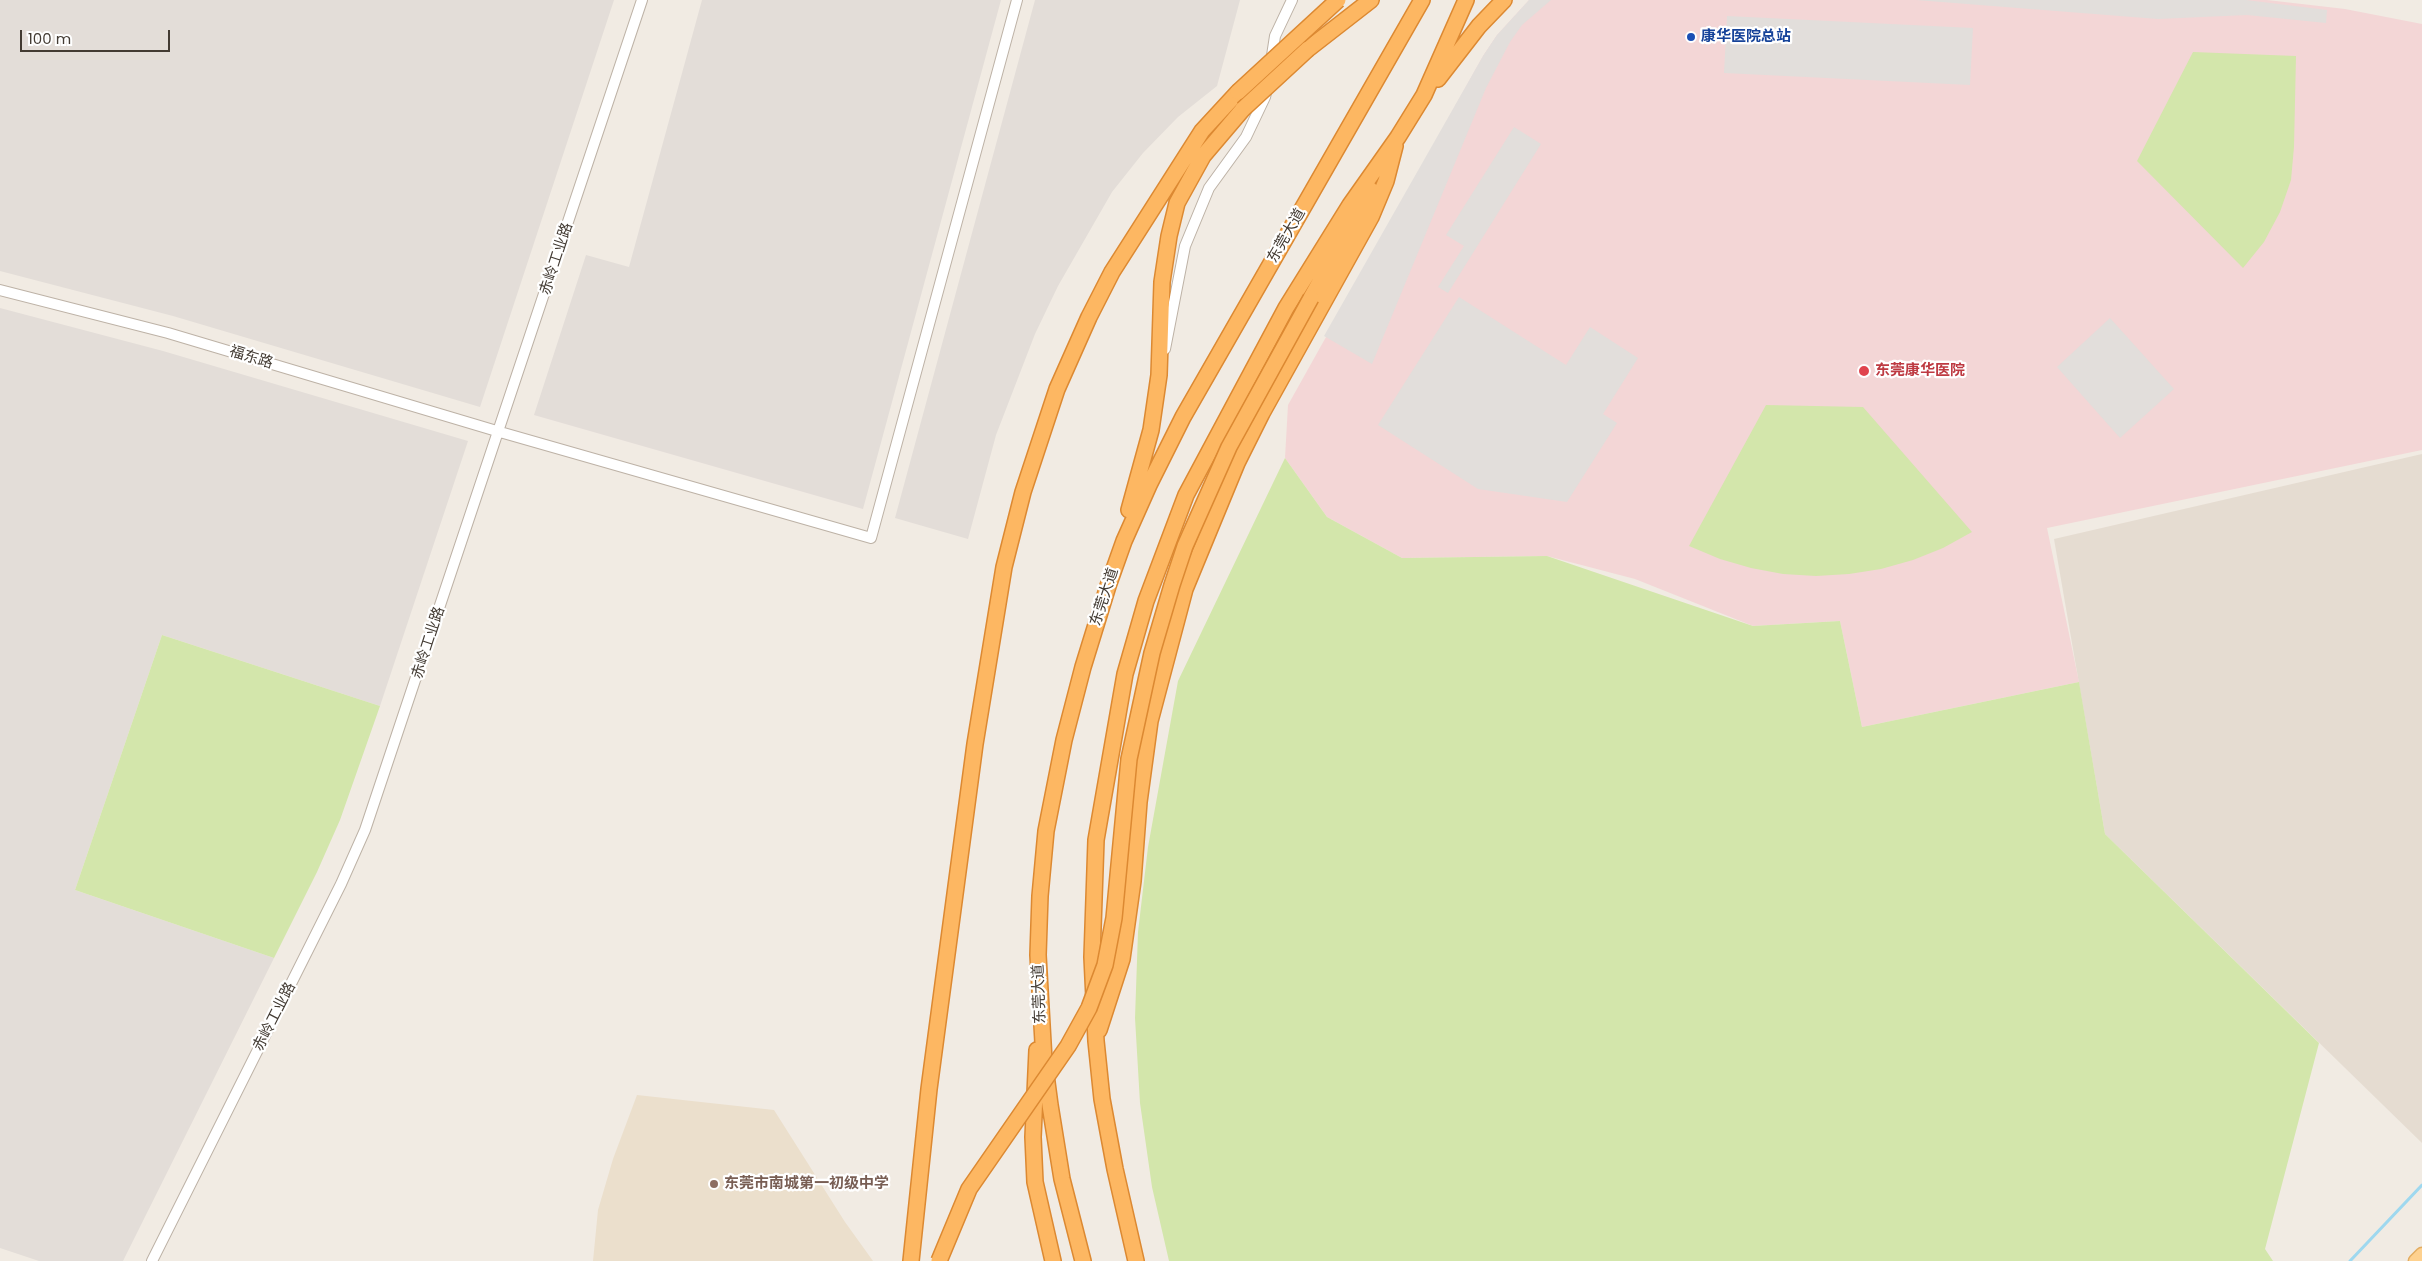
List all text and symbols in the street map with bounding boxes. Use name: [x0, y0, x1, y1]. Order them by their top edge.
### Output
scale bar: [22, 20, 172, 52]
text: 100 m: [28, 28, 71, 49]
place label: 康华医院总站: [1701, 28, 1791, 46]
marker: 康华医院总站: [1685, 31, 1697, 43]
street label: 东莞大道: [1264, 206, 1310, 266]
street label: 赤岭工业路: [537, 221, 577, 297]
street label: 福东路: [227, 343, 275, 373]
place label: 东莞康华医院: [1875, 362, 1965, 380]
marker: 东莞康华医院: [1857, 364, 1871, 378]
street label: 东莞大道: [1087, 566, 1123, 628]
street label: 赤岭工业路: [409, 605, 449, 681]
street label: 东莞大道: [1030, 964, 1050, 1024]
street label: 赤岭工业路: [250, 980, 300, 1054]
place label: 东莞市南城第一初级中学: [724, 1175, 889, 1193]
marker: 东莞市南城第一初级中学: [708, 1178, 720, 1190]

